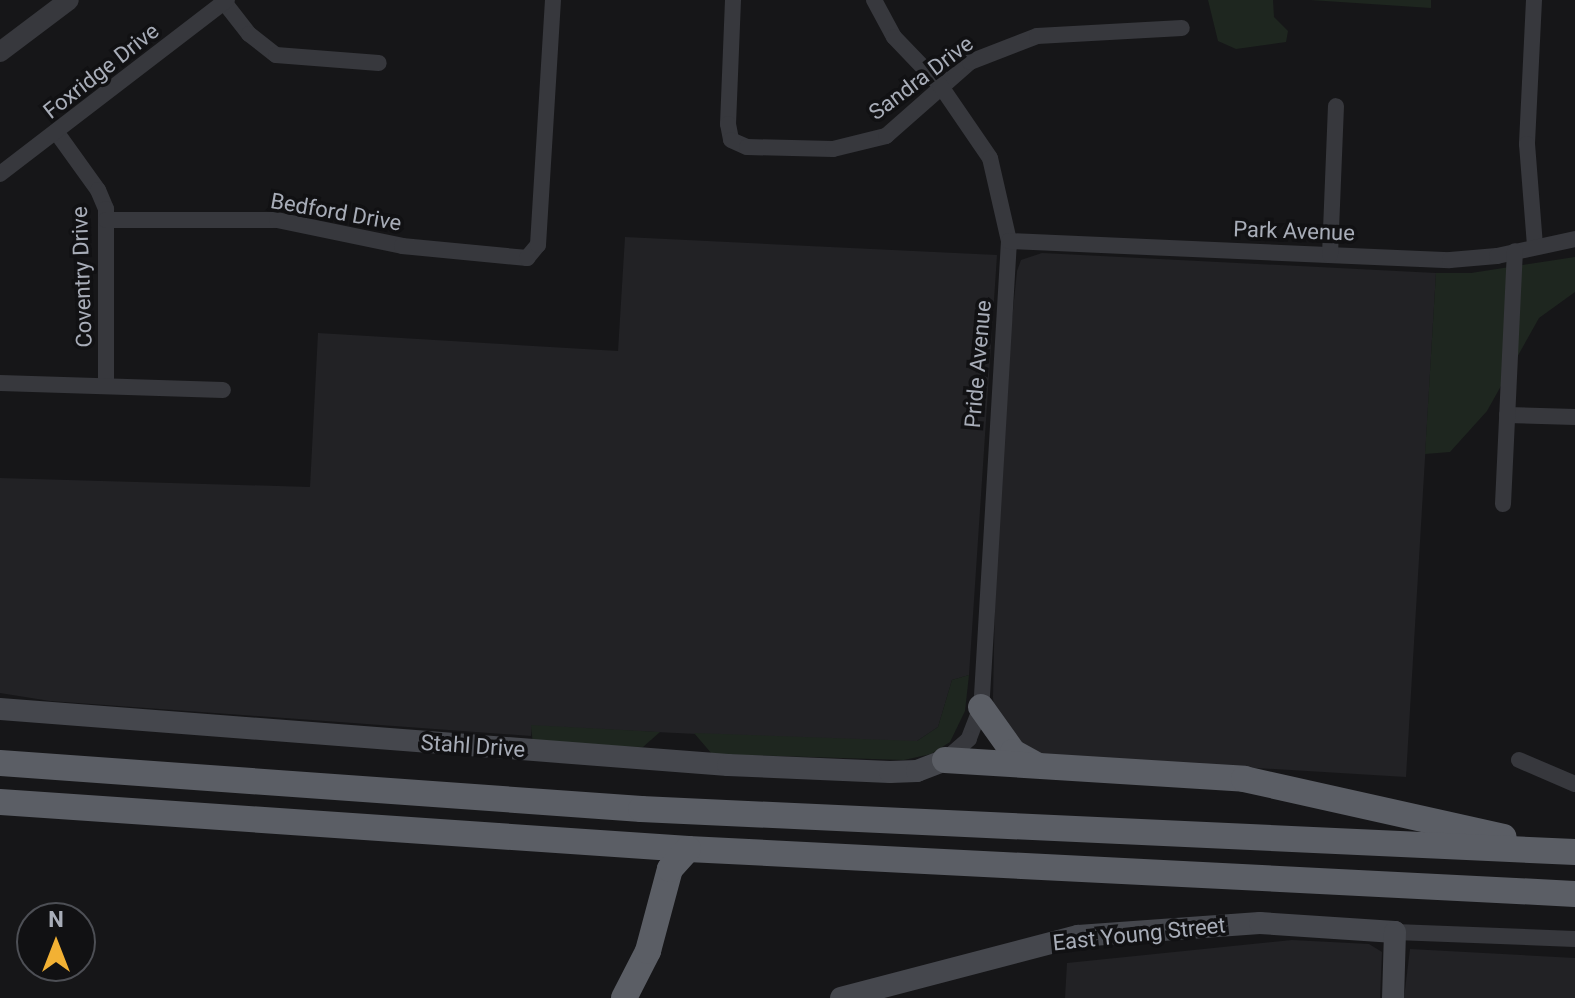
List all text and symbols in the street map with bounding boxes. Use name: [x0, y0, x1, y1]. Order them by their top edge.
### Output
street label: Foxridge Drive: [38, 18, 164, 124]
street label: Sandra Drive: [864, 30, 978, 126]
street label: Bedford Drive: [268, 187, 404, 237]
street label: Coventry Drive: [66, 206, 98, 348]
street label: Park Avenue: [1233, 216, 1355, 246]
street label: Pride Avenue: [959, 299, 997, 429]
street label: Stahl Drive: [420, 729, 526, 763]
north arrow: [16, 902, 96, 982]
text: N: [48, 907, 64, 932]
street label: East Young Street: [1051, 912, 1227, 956]

